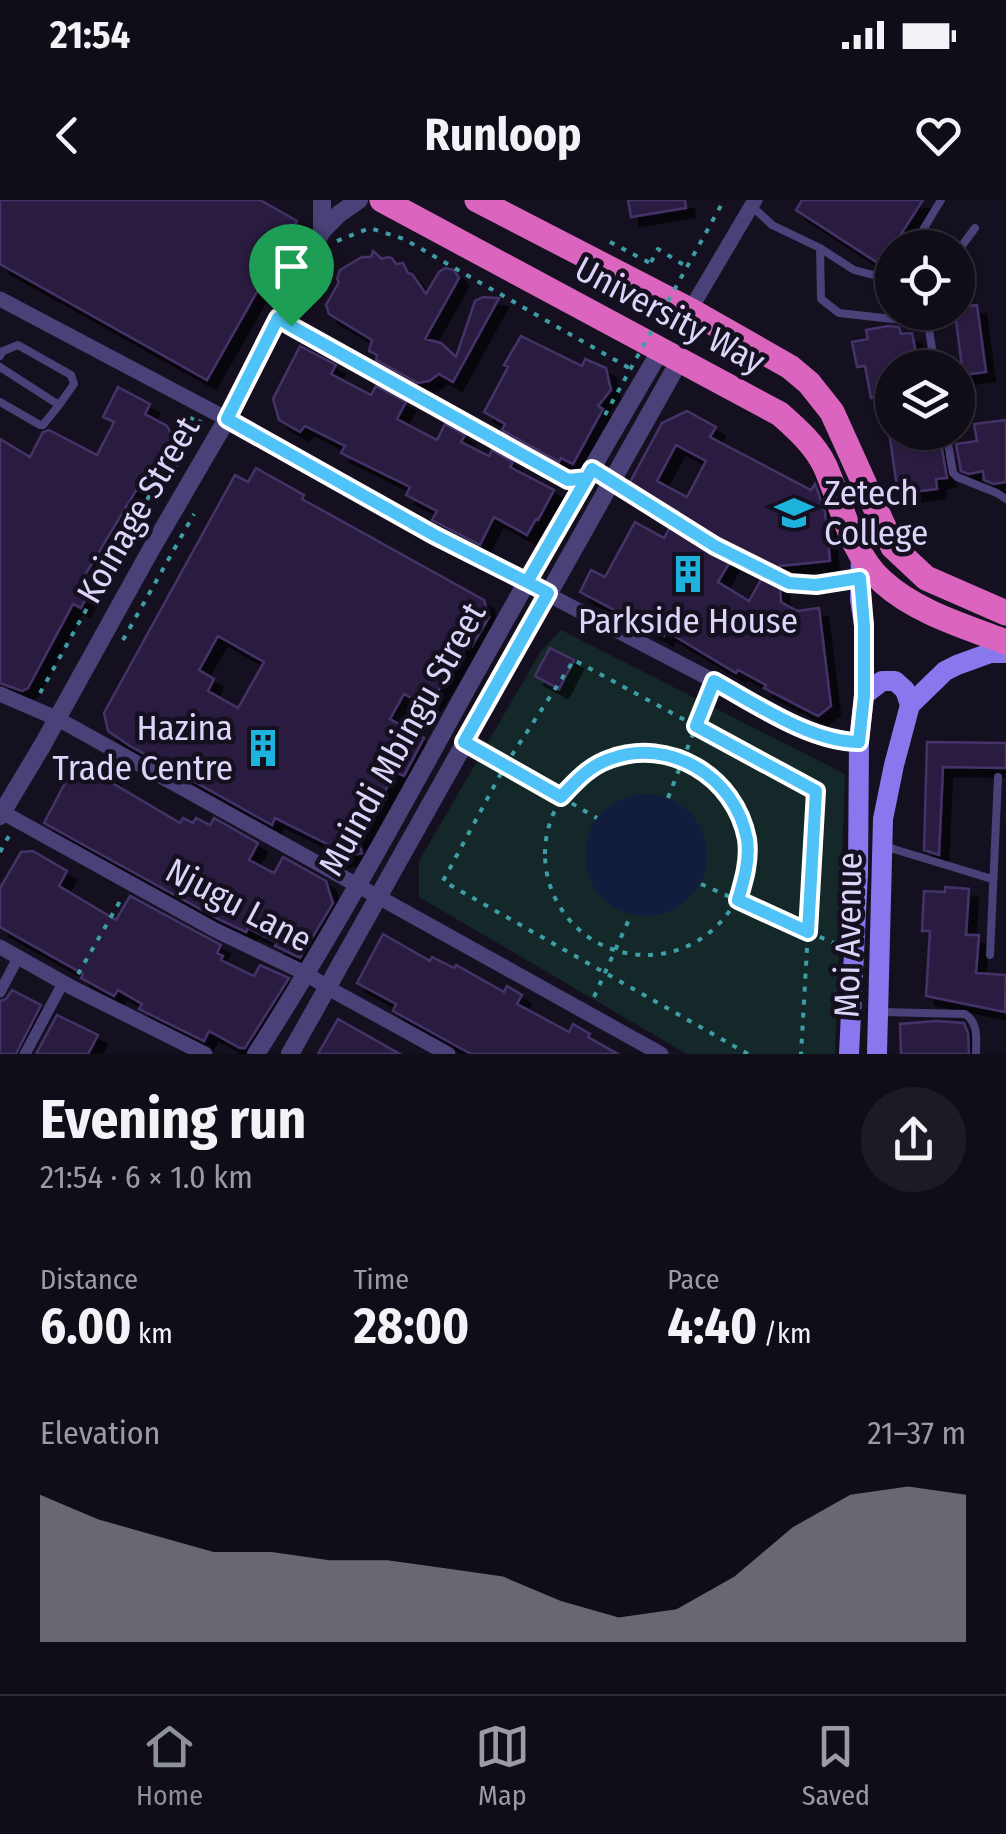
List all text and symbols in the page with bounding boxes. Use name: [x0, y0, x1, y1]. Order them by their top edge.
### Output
text: 21:54: [50, 12, 130, 58]
icon: back: [40, 108, 95, 163]
text: Runloop: [425, 108, 581, 162]
icon: heart: [911, 108, 966, 163]
pin: [249, 224, 334, 327]
map controls: [875, 230, 975, 450]
button: locate: [875, 230, 975, 330]
icon: arrive: [264, 239, 319, 294]
street label: University Way: [568, 247, 772, 383]
button: layers: [875, 350, 975, 450]
street label: Koinage Street: [68, 409, 208, 611]
place label: Zetech College: [824, 472, 928, 554]
school or university icon: Zetech College: [773, 492, 815, 534]
building icon: Parkside House: [667, 553, 709, 595]
street label: Muindi Mbingu Street: [310, 595, 495, 883]
place label: Parkside House: [578, 600, 798, 642]
place label: Hazina Trade Centre: [53, 707, 233, 789]
building icon: Hazina Trade Centre: [242, 727, 284, 769]
street label: Njugu Lane: [159, 849, 319, 961]
street label: Moi Avenue: [826, 852, 870, 1018]
text: Evening run: [40, 1087, 306, 1153]
button: share: [861, 1087, 966, 1192]
text: 21:54 · 6 × 1.0 km: [40, 1158, 253, 1196]
text: Distance: [40, 1263, 138, 1296]
text: Time: [354, 1263, 409, 1296]
text: Pace: [667, 1263, 720, 1296]
text: 6.00: [40, 1296, 132, 1356]
text: 28:00: [354, 1296, 469, 1356]
text: 4:40: [667, 1296, 757, 1356]
text: km: [132, 1317, 173, 1350]
text: /km: [757, 1317, 812, 1350]
text: Elevation: [40, 1414, 160, 1452]
text: 21–37 m: [868, 1414, 966, 1452]
tab: Home: [136, 1719, 203, 1812]
tab: Map: [475, 1719, 530, 1812]
tab: Saved: [802, 1719, 870, 1812]

